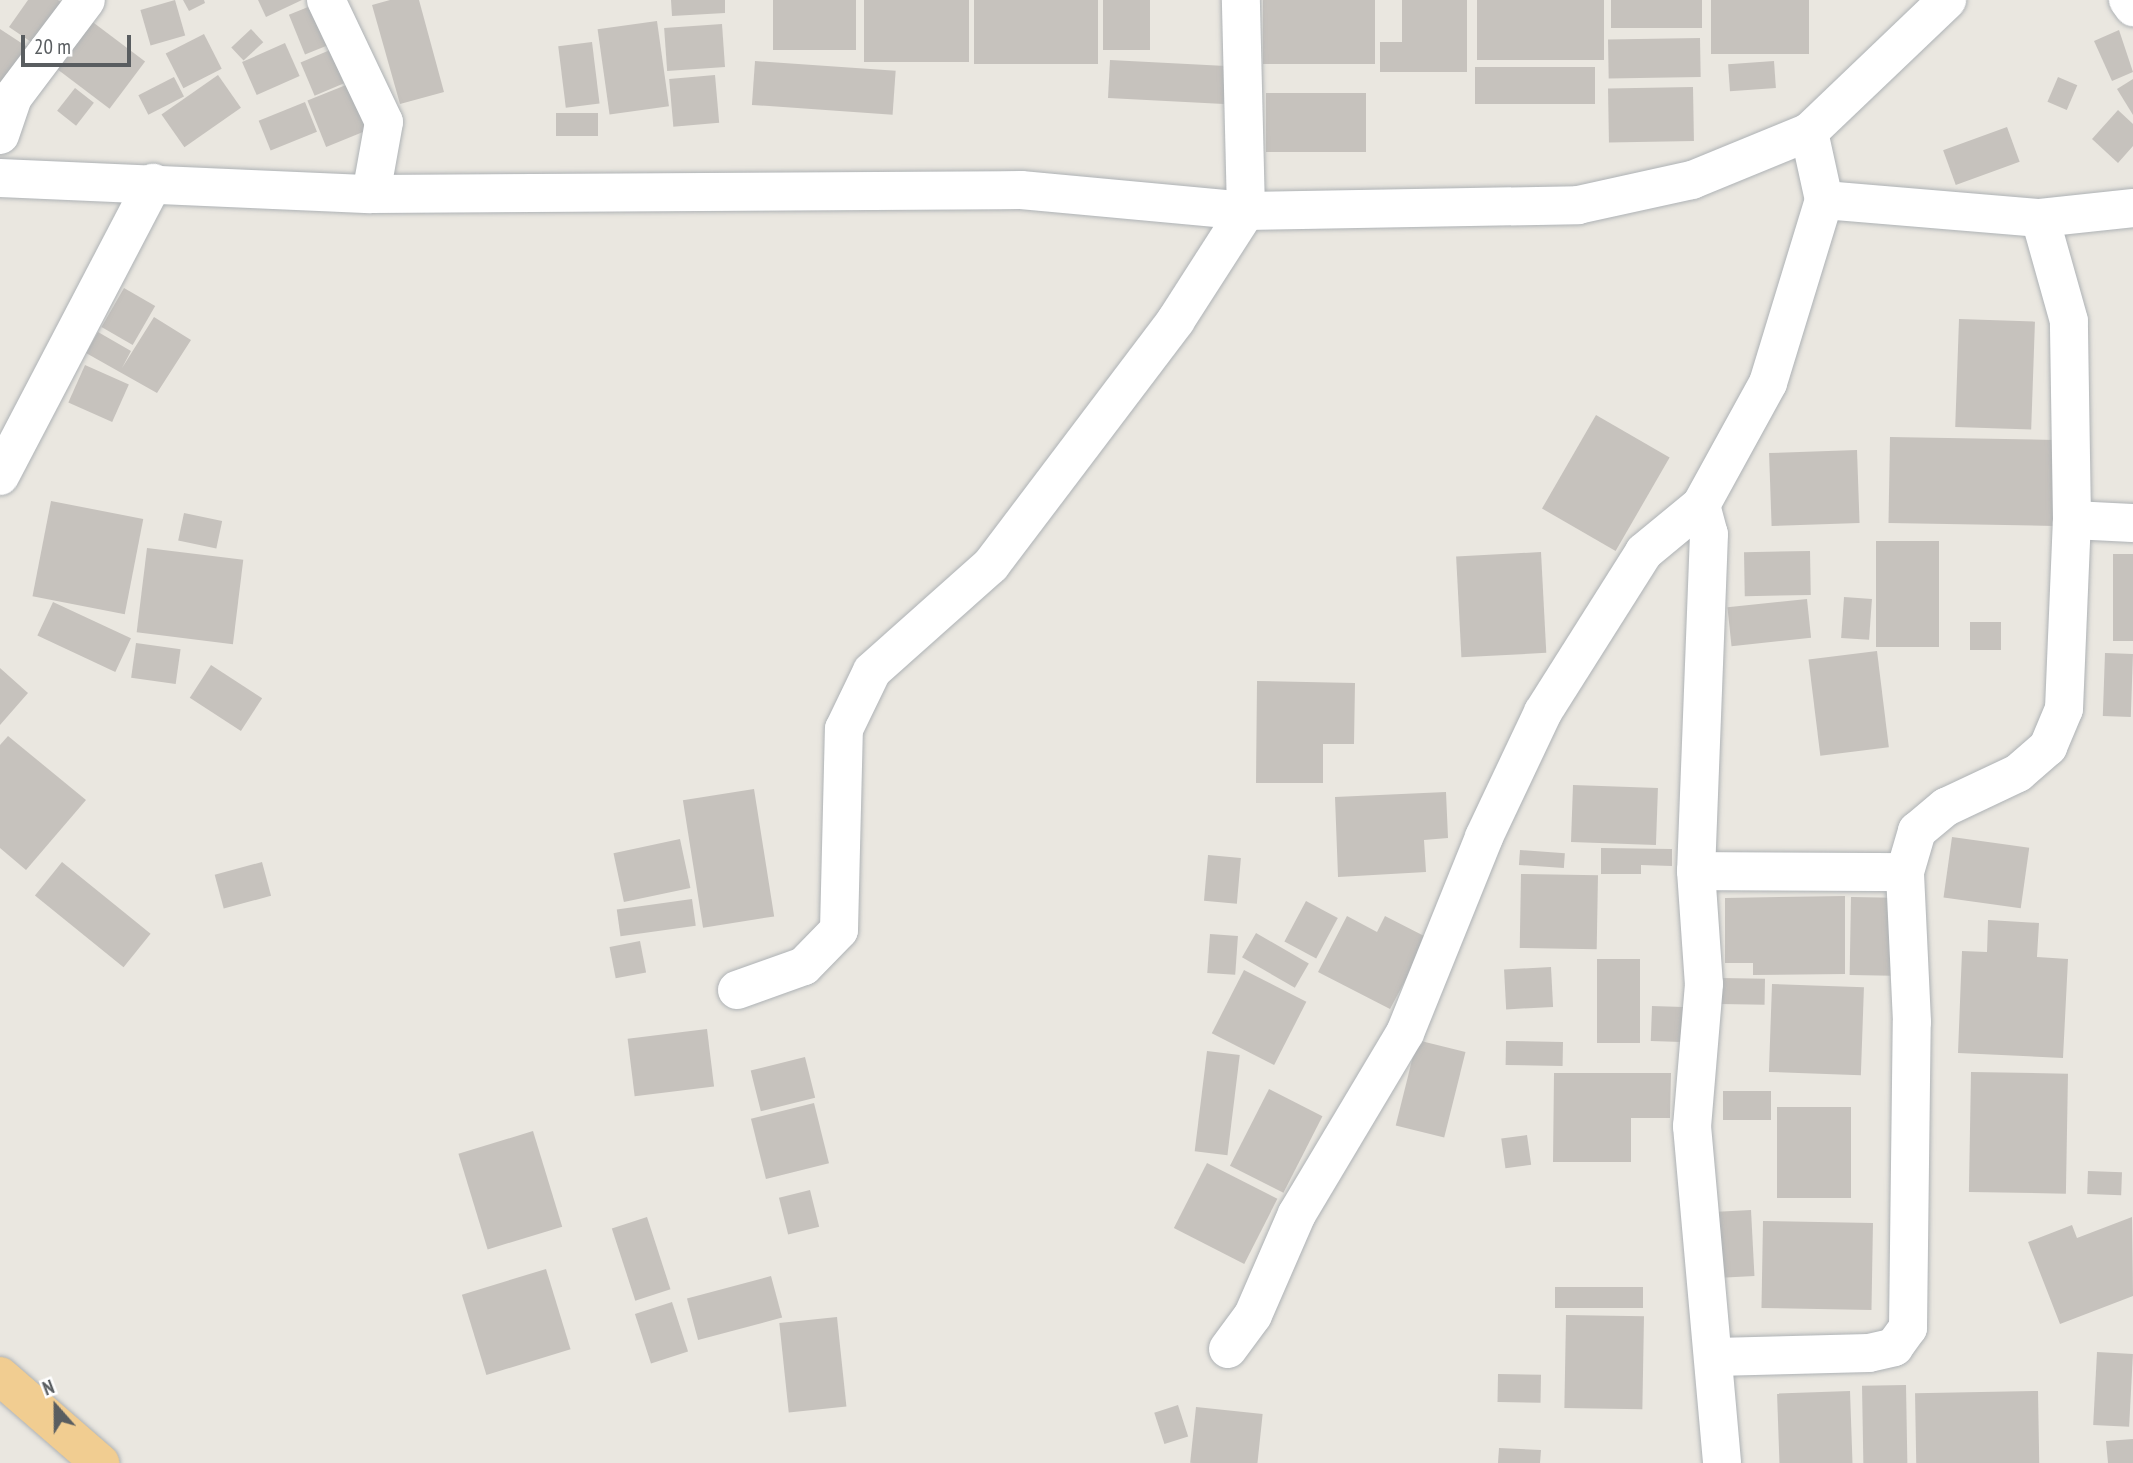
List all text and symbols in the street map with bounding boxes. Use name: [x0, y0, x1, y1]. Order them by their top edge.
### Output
scale bar: [24, 21, 135, 65]
text: 20 m: [34, 33, 71, 60]
north arrow: [21, 1372, 91, 1442]
text: N: [39, 1374, 58, 1400]

